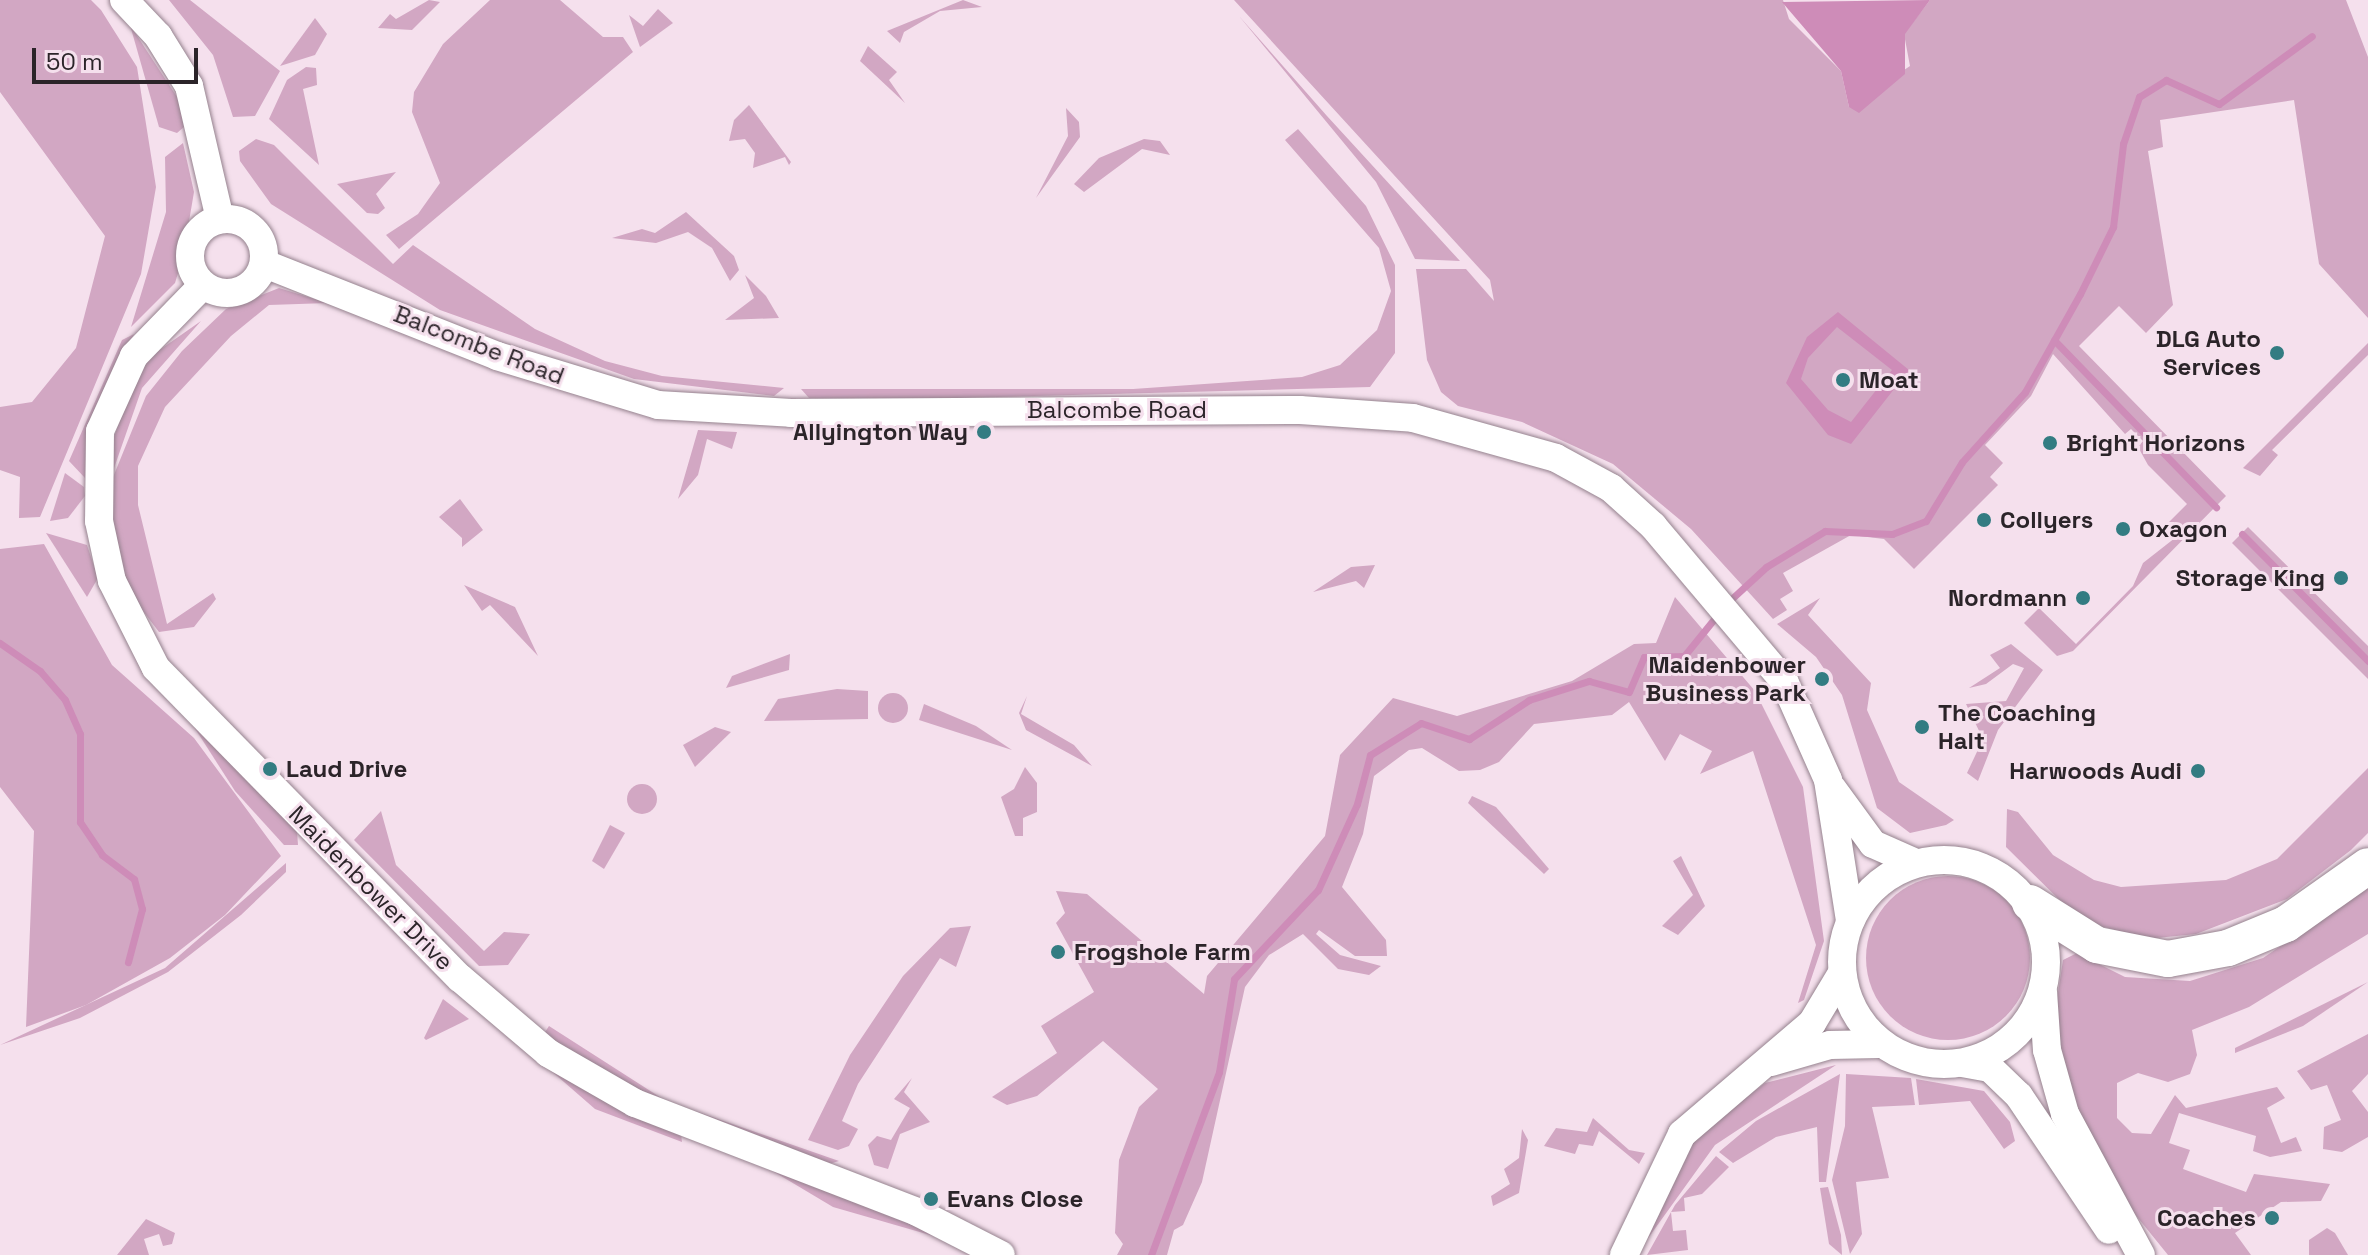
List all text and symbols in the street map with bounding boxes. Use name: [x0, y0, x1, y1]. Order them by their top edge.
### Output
scale bar: [36, 32, 202, 82]
text: 50 m: [46, 46, 103, 77]
street label: Balcombe Road: [390, 299, 568, 391]
place label: DLG Auto Services: [2155, 325, 2261, 381]
marker: DLG Auto Services: [2268, 344, 2286, 362]
place label: Moat: [1859, 366, 1919, 394]
marker: Moat: [1834, 371, 1852, 389]
street label: Balcombe Road: [1027, 396, 1207, 424]
place label: Allyington Way: [793, 418, 968, 446]
marker: Allyington Way: [975, 423, 993, 441]
place label: Bright Horizons: [2066, 429, 2245, 457]
marker: Bright Horizons: [2041, 434, 2059, 452]
place label: Collyers: [2000, 506, 2093, 534]
marker: Collyers: [1975, 511, 1993, 529]
place label: Oxagon: [2139, 515, 2228, 543]
marker: Oxagon: [2114, 520, 2132, 538]
place label: Storage King: [2176, 564, 2325, 592]
marker: Storage King: [2332, 569, 2350, 587]
place label: Nordmann: [1948, 584, 2067, 612]
marker: Nordmann: [2074, 589, 2092, 607]
place label: Maidenbower Business Park: [1645, 651, 1806, 707]
marker: Maidenbower Business Park: [1813, 670, 1831, 688]
place label: The Coaching Halt: [1938, 699, 2096, 755]
marker: The Coaching Halt: [1913, 718, 1931, 736]
place label: Laud Drive: [286, 755, 407, 783]
place label: Harwoods Audi: [2009, 757, 2182, 785]
marker: Laud Drive: [261, 760, 279, 778]
marker: Harwoods Audi: [2189, 762, 2207, 780]
street label: Maidenbower Drive: [283, 800, 459, 976]
place label: Frogshole Farm: [1074, 938, 1251, 966]
marker: Frogshole Farm: [1049, 943, 1067, 961]
place label: Evans Close: [947, 1185, 1083, 1213]
marker: Evans Close: [922, 1190, 940, 1208]
place label: Coaches: [2157, 1204, 2256, 1232]
marker: Coaches: [2263, 1209, 2281, 1227]

